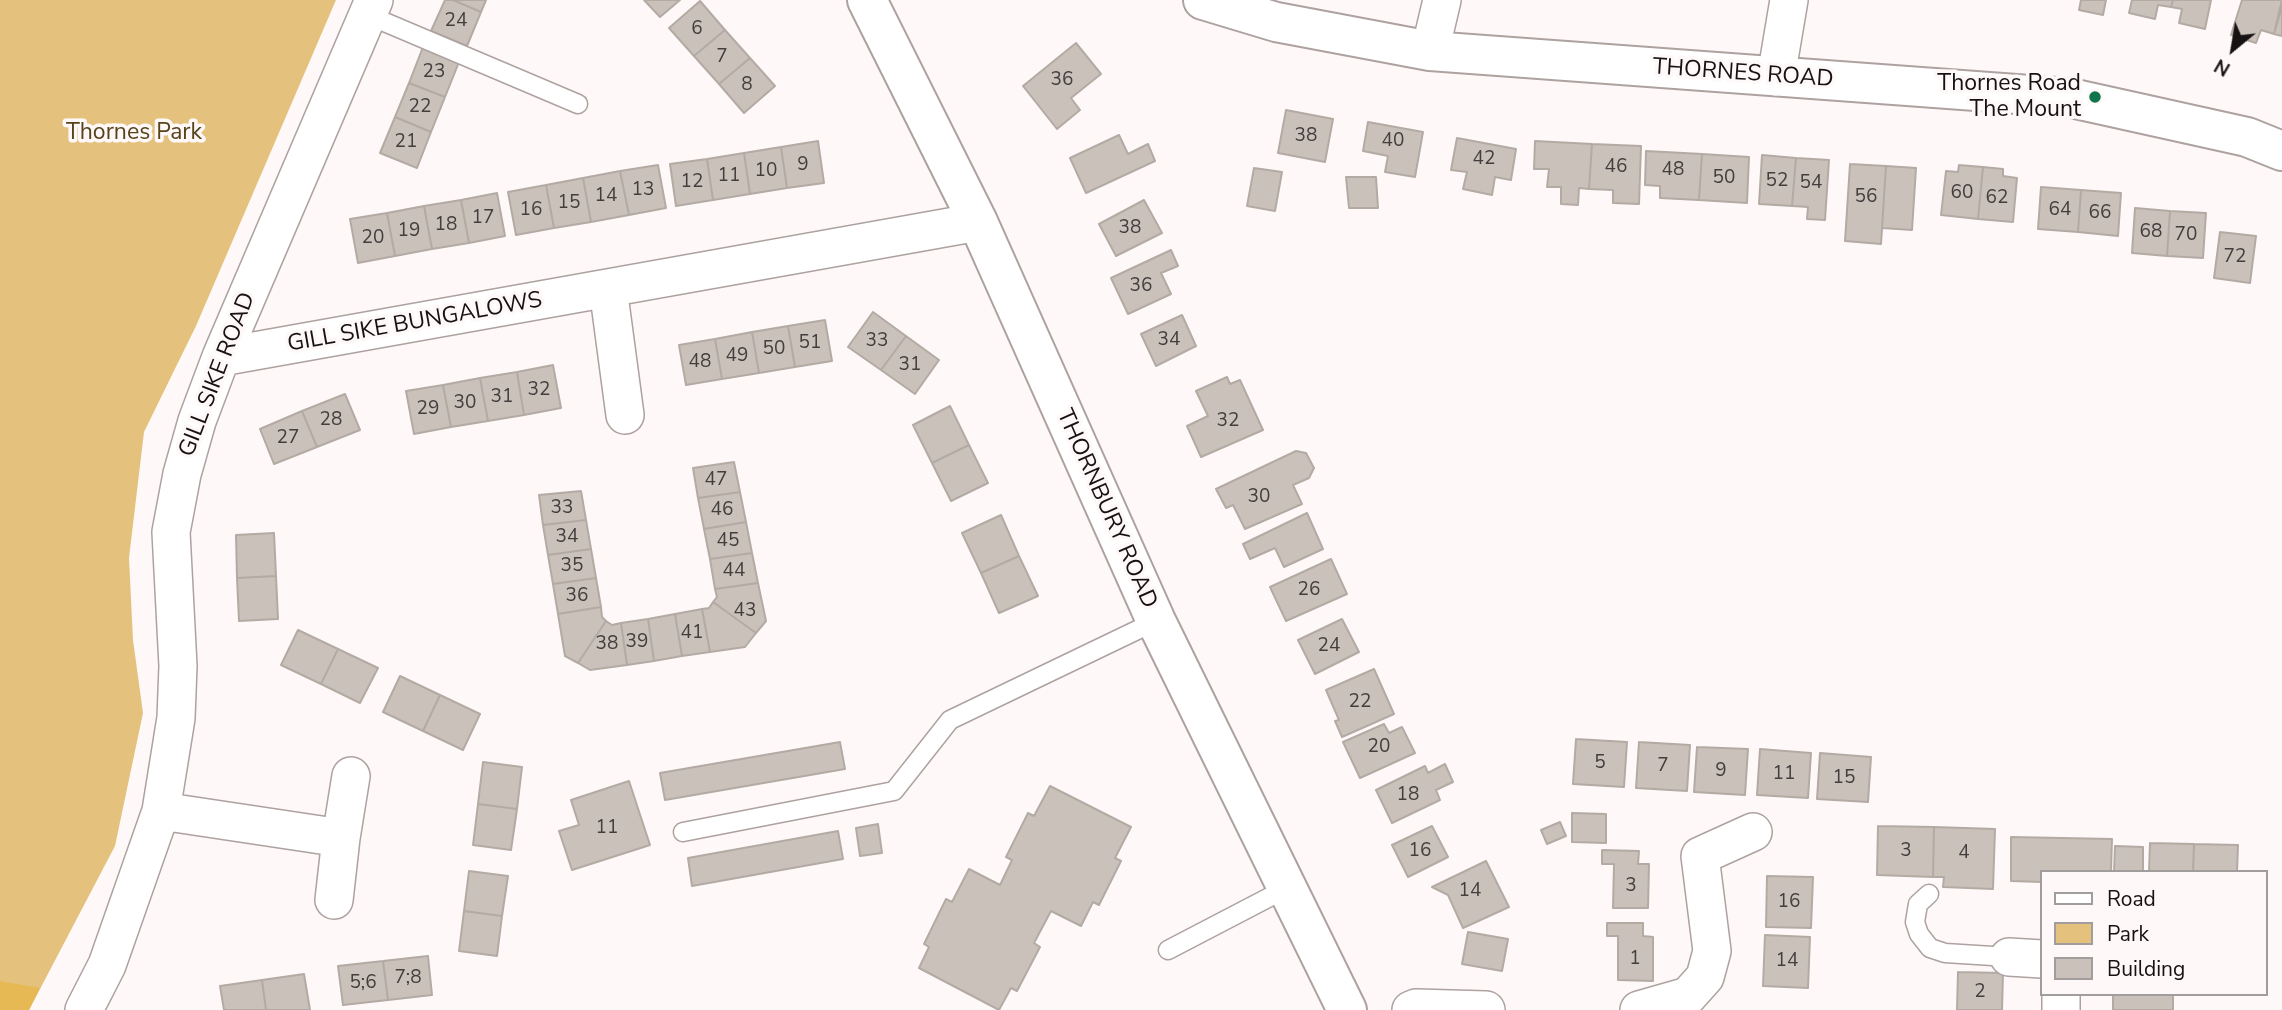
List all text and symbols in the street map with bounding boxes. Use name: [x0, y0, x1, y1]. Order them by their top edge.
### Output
house number: 24: [445, 10, 467, 32]
north arrow: [2198, 14, 2268, 84]
house number: 6: [691, 18, 703, 40]
house number: 7: [716, 46, 728, 68]
text: N: [2210, 52, 2235, 82]
street label: THORNES ROAD: [1652, 54, 1834, 94]
house number: 23: [423, 61, 445, 83]
house number: 36: [1051, 69, 1073, 91]
place label: Thornes Road The Mount: [1937, 70, 2081, 124]
house number: 8: [741, 74, 753, 96]
marker: Thornes Road The Mount: [2087, 89, 2103, 105]
house number: 22: [409, 96, 431, 118]
park label: Thornes Park: [66, 119, 202, 147]
house number: 38: [1295, 125, 1317, 147]
house number: 40: [1382, 130, 1404, 152]
house number: 21: [395, 131, 417, 153]
house number: 42: [1473, 148, 1495, 170]
house number: 9: [797, 154, 809, 176]
house number: 46: [1605, 156, 1627, 178]
house number: 48: [1662, 159, 1684, 181]
house number: 10: [755, 160, 777, 182]
house number: 11: [718, 165, 740, 187]
house number: 50: [1713, 167, 1735, 189]
house number: 52: [1766, 170, 1788, 192]
house number: 12: [681, 171, 703, 193]
house number: 54: [1800, 172, 1822, 194]
house number: 13: [632, 179, 654, 201]
house number: 60: [1951, 182, 1973, 204]
house number: 14: [595, 185, 617, 207]
house number: 56: [1855, 186, 1877, 208]
house number: 62: [1986, 187, 2008, 209]
house number: 15: [558, 192, 580, 214]
house number: 16: [520, 199, 542, 221]
house number: 64: [2049, 199, 2071, 221]
house number: 66: [2089, 202, 2111, 224]
house number: 17: [472, 207, 494, 229]
house number: 18: [435, 214, 457, 236]
house number: 38: [1119, 217, 1141, 239]
house number: 19: [398, 220, 420, 242]
house number: 68: [2140, 221, 2162, 243]
house number: 70: [2175, 224, 2197, 246]
house number: 20: [362, 227, 384, 249]
house number: 72: [2224, 246, 2246, 268]
house number: 36: [1130, 275, 1152, 297]
street label: GILL SIKE BUNGALOWS: [286, 287, 544, 359]
street label: GILL SIKE ROAD: [174, 289, 262, 461]
house number: 34: [1158, 329, 1180, 351]
house number: 33: [866, 330, 888, 352]
house number: 51: [799, 332, 821, 354]
house number: 50: [763, 338, 785, 360]
house number: 49: [726, 345, 748, 367]
house number: 48: [689, 351, 711, 373]
house number: 31: [899, 354, 921, 376]
house number: 32: [528, 379, 550, 401]
house number: 31: [491, 386, 513, 408]
house number: 30: [454, 392, 476, 414]
house number: 29: [417, 398, 439, 420]
street label: THORNBURY ROAD: [1050, 405, 1162, 613]
house number: 28: [320, 409, 342, 431]
house number: 32: [1217, 410, 1239, 432]
house number: 27: [277, 427, 299, 449]
house number: 47: [705, 469, 727, 491]
house number: 30: [1248, 486, 1270, 508]
house number: 33: [551, 497, 573, 519]
house number: 46: [711, 499, 733, 521]
house number: 34: [556, 526, 578, 548]
house number: 45: [717, 530, 739, 552]
house number: 35: [561, 555, 583, 577]
house number: 44: [723, 560, 745, 582]
house number: 26: [1298, 579, 1320, 601]
house number: 36: [566, 585, 588, 607]
house number: 43: [734, 600, 756, 622]
house number: 41: [681, 622, 703, 644]
house number: 39: [626, 631, 648, 653]
house number: 38: [596, 633, 618, 655]
house number: 24: [1318, 635, 1340, 657]
house number: 22: [1349, 691, 1371, 713]
house number: 20: [1368, 736, 1390, 758]
house number: 5: [1594, 752, 1606, 774]
house number: 7: [1657, 755, 1669, 777]
house number: 9: [1715, 760, 1727, 782]
house number: 11: [1773, 763, 1795, 785]
house number: 15: [1833, 767, 1855, 789]
house number: 18: [1397, 784, 1419, 806]
house number: 11: [596, 817, 618, 839]
house number: 16: [1409, 840, 1431, 862]
house number: 3: [1900, 840, 1912, 862]
house number: 4: [1958, 842, 1970, 864]
legend: [2040, 870, 2268, 996]
house number: 3: [1625, 875, 1637, 897]
house number: 14: [1459, 880, 1481, 902]
text: Road: [2107, 885, 2156, 913]
house number: 16: [1778, 891, 1800, 913]
text: Park: [2107, 920, 2149, 948]
house number: 1: [1629, 948, 1641, 970]
house number: 14: [1776, 950, 1798, 972]
text: Building: [2107, 955, 2185, 983]
house number: 7;8: [394, 967, 422, 989]
house number: 5;6: [349, 972, 377, 994]
house number: 2: [1974, 981, 1986, 1003]

